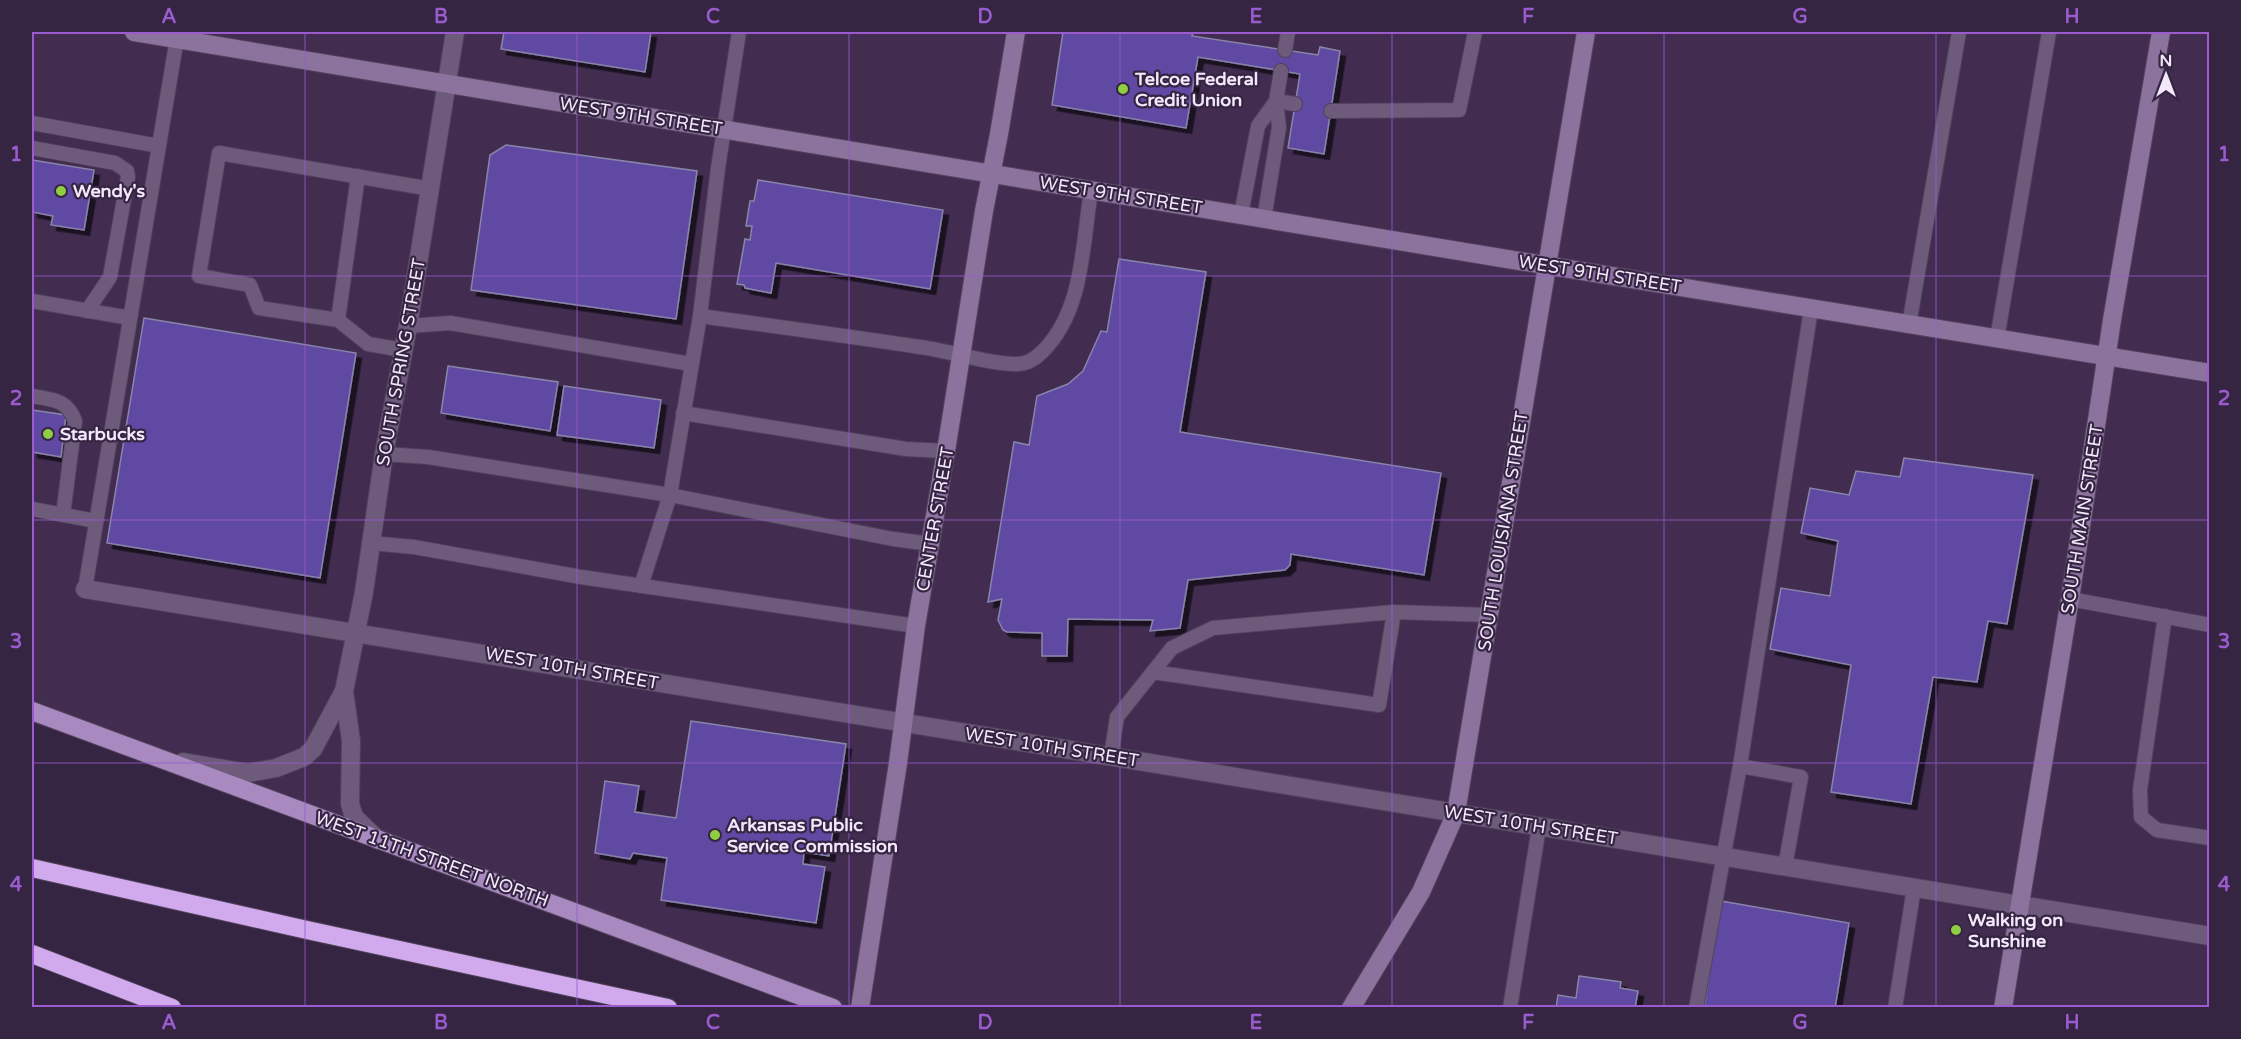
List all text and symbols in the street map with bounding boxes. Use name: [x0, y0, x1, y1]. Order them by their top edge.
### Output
text: A: [162, 5, 177, 29]
text: B: [434, 5, 448, 29]
text: C: [706, 5, 720, 29]
text: D: [977, 5, 993, 29]
text: E: [1250, 5, 1263, 29]
text: F: [1522, 5, 1534, 29]
text: G: [1792, 5, 1808, 29]
text: H: [2064, 5, 2080, 29]
north arrow: [2136, 45, 2196, 105]
text: N: [2160, 51, 2172, 71]
place label: Telcoe Federal Credit Union: [1134, 68, 1258, 111]
marker: Telcoe Federal Credit Union: [1116, 82, 1130, 96]
street label: WEST 9TH STREET: [558, 92, 724, 140]
text: 1: [10, 143, 22, 167]
text: 1: [2218, 143, 2230, 167]
street label: WEST 9TH STREET: [1038, 171, 1204, 219]
place label: Wendy's: [73, 180, 146, 202]
marker: Wendy's: [54, 184, 68, 198]
street label: WEST 9TH STREET: [1517, 250, 1683, 298]
street label: SOUTH SPRING STREET: [372, 256, 430, 468]
text: 2: [10, 387, 22, 411]
text: 2: [2218, 387, 2230, 411]
street label: SOUTH LOUISIANA STREET: [1473, 409, 1533, 653]
place label: Starbucks: [60, 423, 145, 445]
street label: SOUTH MAIN STREET: [2056, 423, 2108, 615]
marker: Starbucks: [41, 427, 55, 441]
street label: CENTER STREET: [911, 445, 959, 593]
text: 3: [10, 630, 22, 654]
text: 3: [2218, 630, 2230, 654]
street label: WEST 10TH STREET: [484, 642, 660, 694]
street label: WEST 10TH STREET: [964, 722, 1141, 772]
street label: WEST 10TH STREET: [1443, 800, 1620, 850]
street label: WEST 11TH STREET NORTH: [312, 806, 552, 912]
place label: Arkansas Public Service Commission: [727, 814, 898, 857]
marker: Arkansas Public Service Commission: [708, 828, 722, 842]
text: 4: [10, 873, 23, 897]
text: 4: [2218, 873, 2231, 897]
place label: Walking on Sunshine: [1968, 909, 2063, 952]
marker: Walking on Sunshine: [1949, 923, 1963, 937]
text: A: [162, 1011, 177, 1035]
text: B: [434, 1011, 448, 1035]
text: C: [706, 1011, 720, 1035]
text: D: [977, 1011, 993, 1035]
text: E: [1250, 1011, 1263, 1035]
text: F: [1522, 1011, 1534, 1035]
text: G: [1792, 1011, 1808, 1035]
text: H: [2064, 1011, 2080, 1035]

